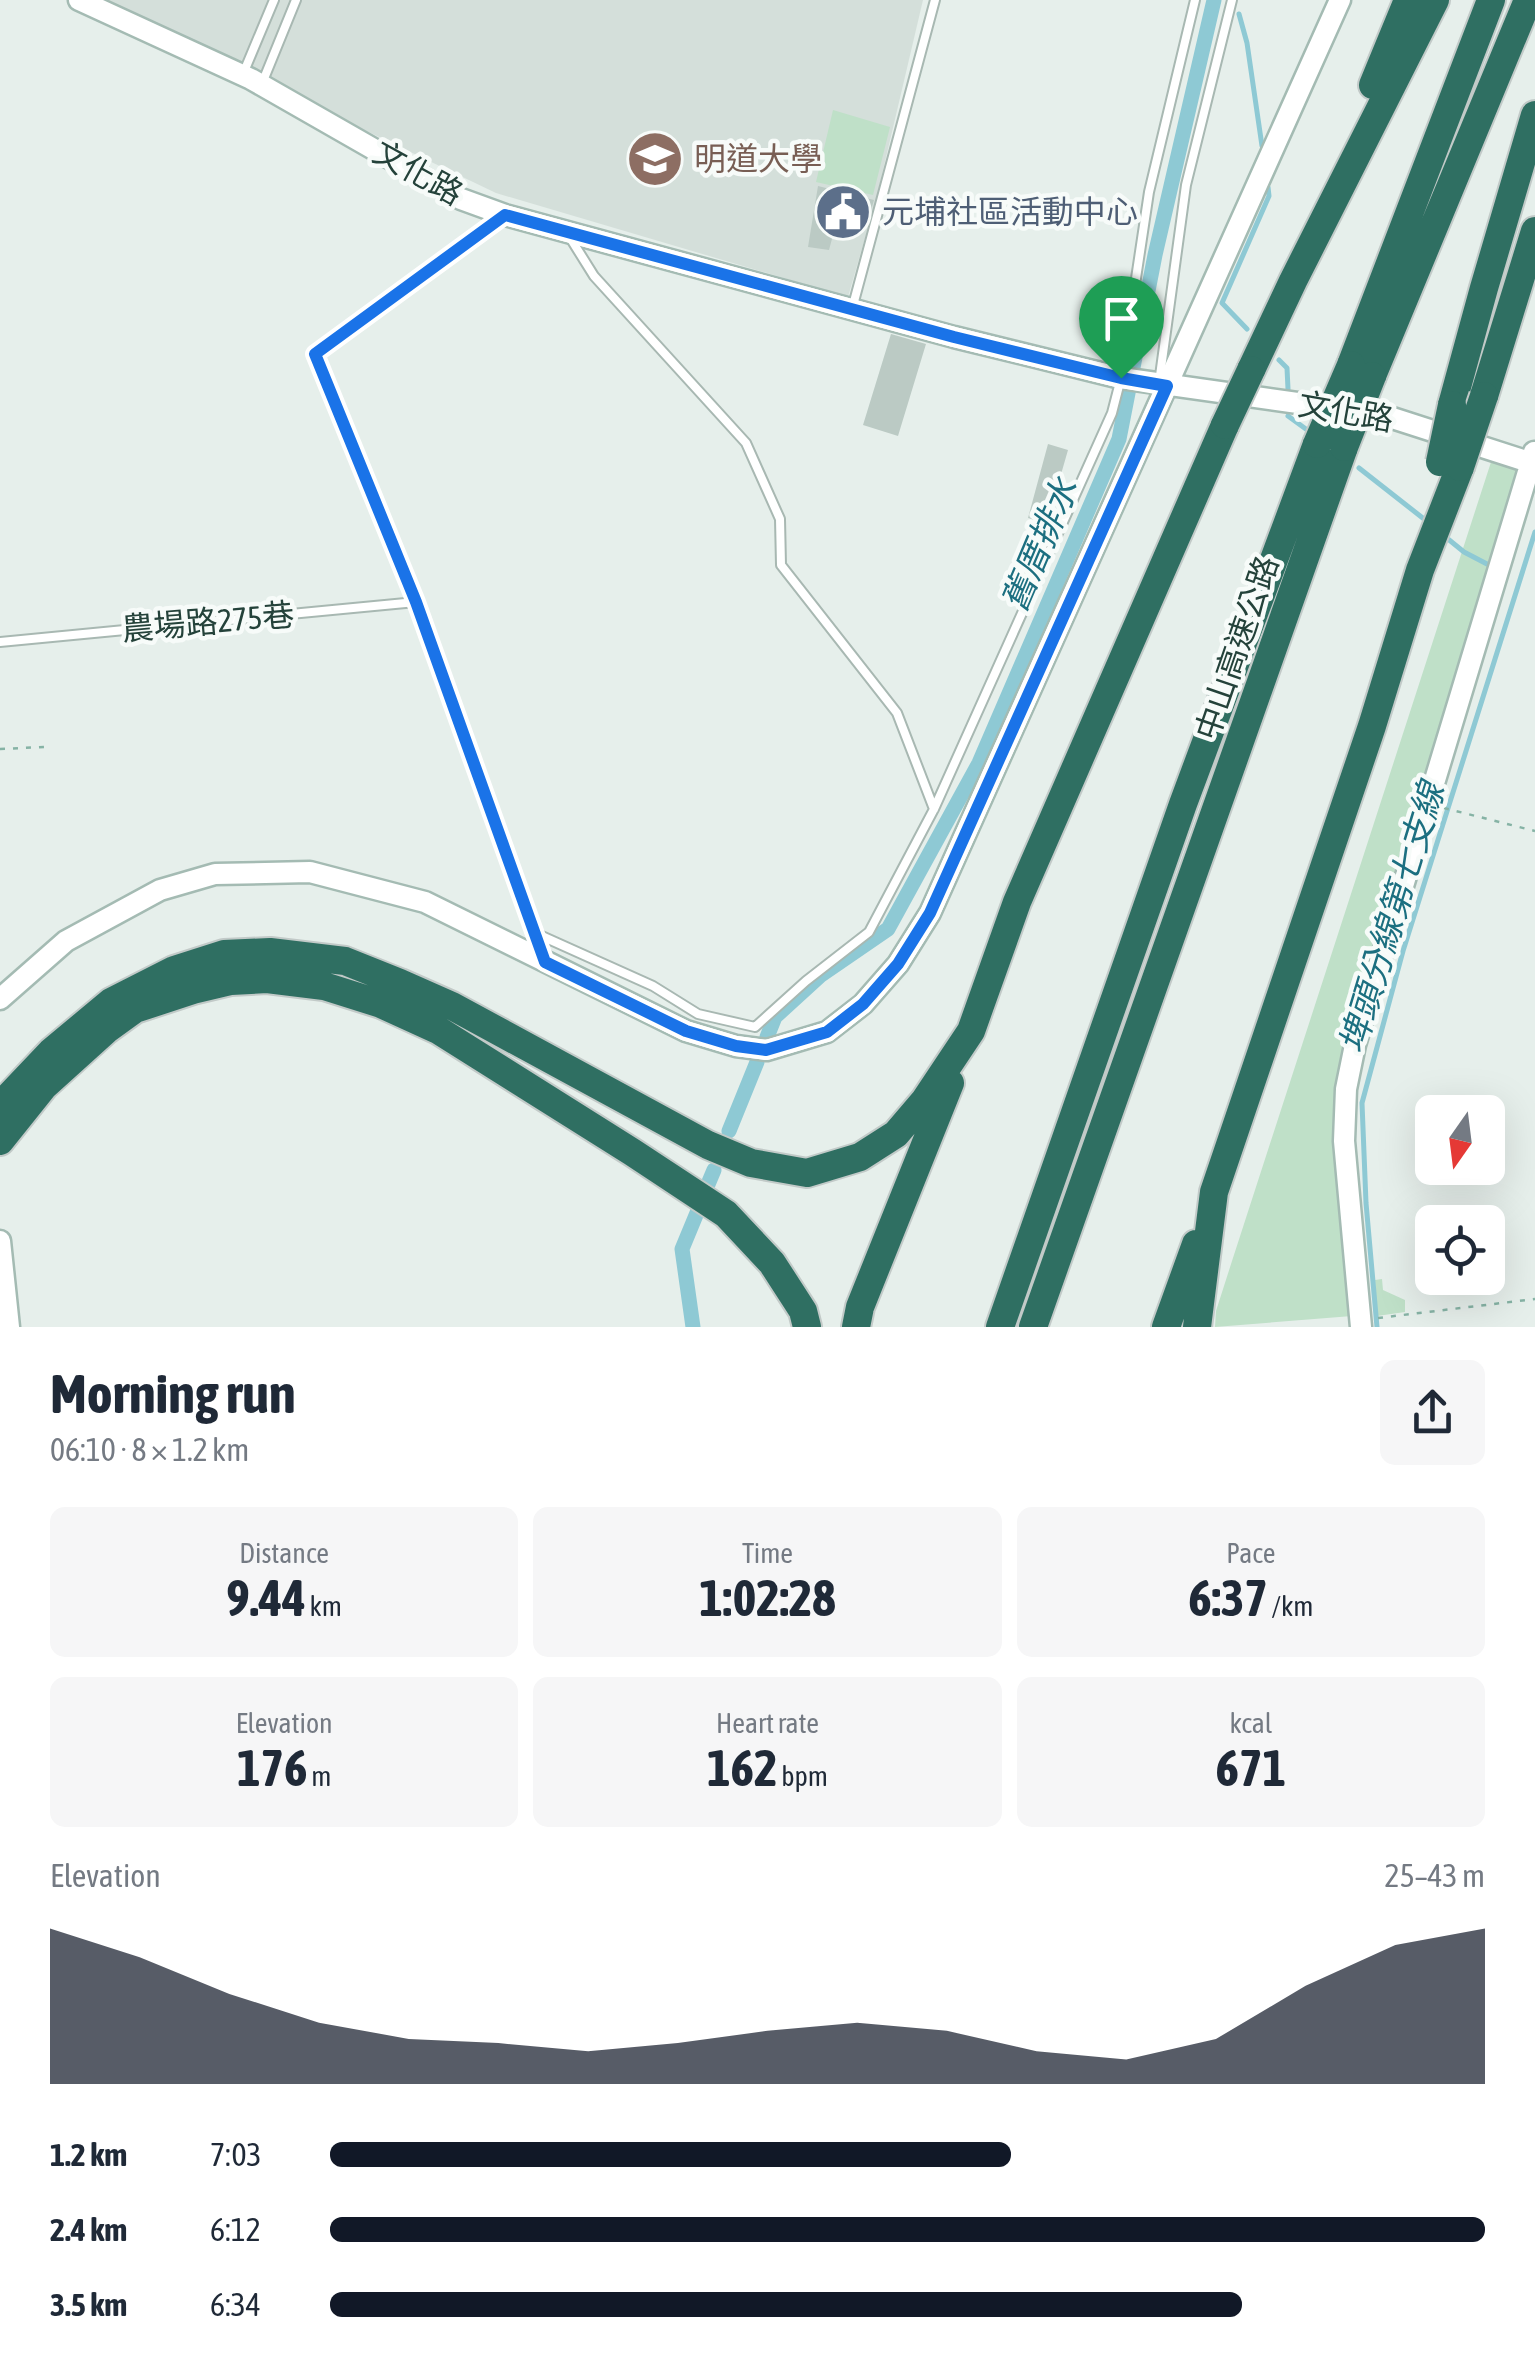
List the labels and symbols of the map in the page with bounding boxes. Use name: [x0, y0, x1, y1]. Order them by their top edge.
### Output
school or university icon: 明道大學: [625, 129, 685, 189]
street label: 文化路: [367, 133, 469, 212]
place label: 明道大學: [694, 140, 822, 177]
public building icon: 元埔社區活動中心: [813, 182, 873, 242]
place label: 元埔社區活動中心: [882, 193, 1138, 230]
pin: [1079, 276, 1164, 379]
street label: 文化路: [1296, 385, 1397, 438]
water label: 舊厝排水: [993, 471, 1086, 617]
street label: 中山高速公路: [1188, 551, 1285, 745]
street label: 農場路275巷: [120, 596, 296, 647]
water label: 埤頭分線第七支線: [1331, 774, 1452, 1057]
north arrow: [1415, 1095, 1505, 1185]

